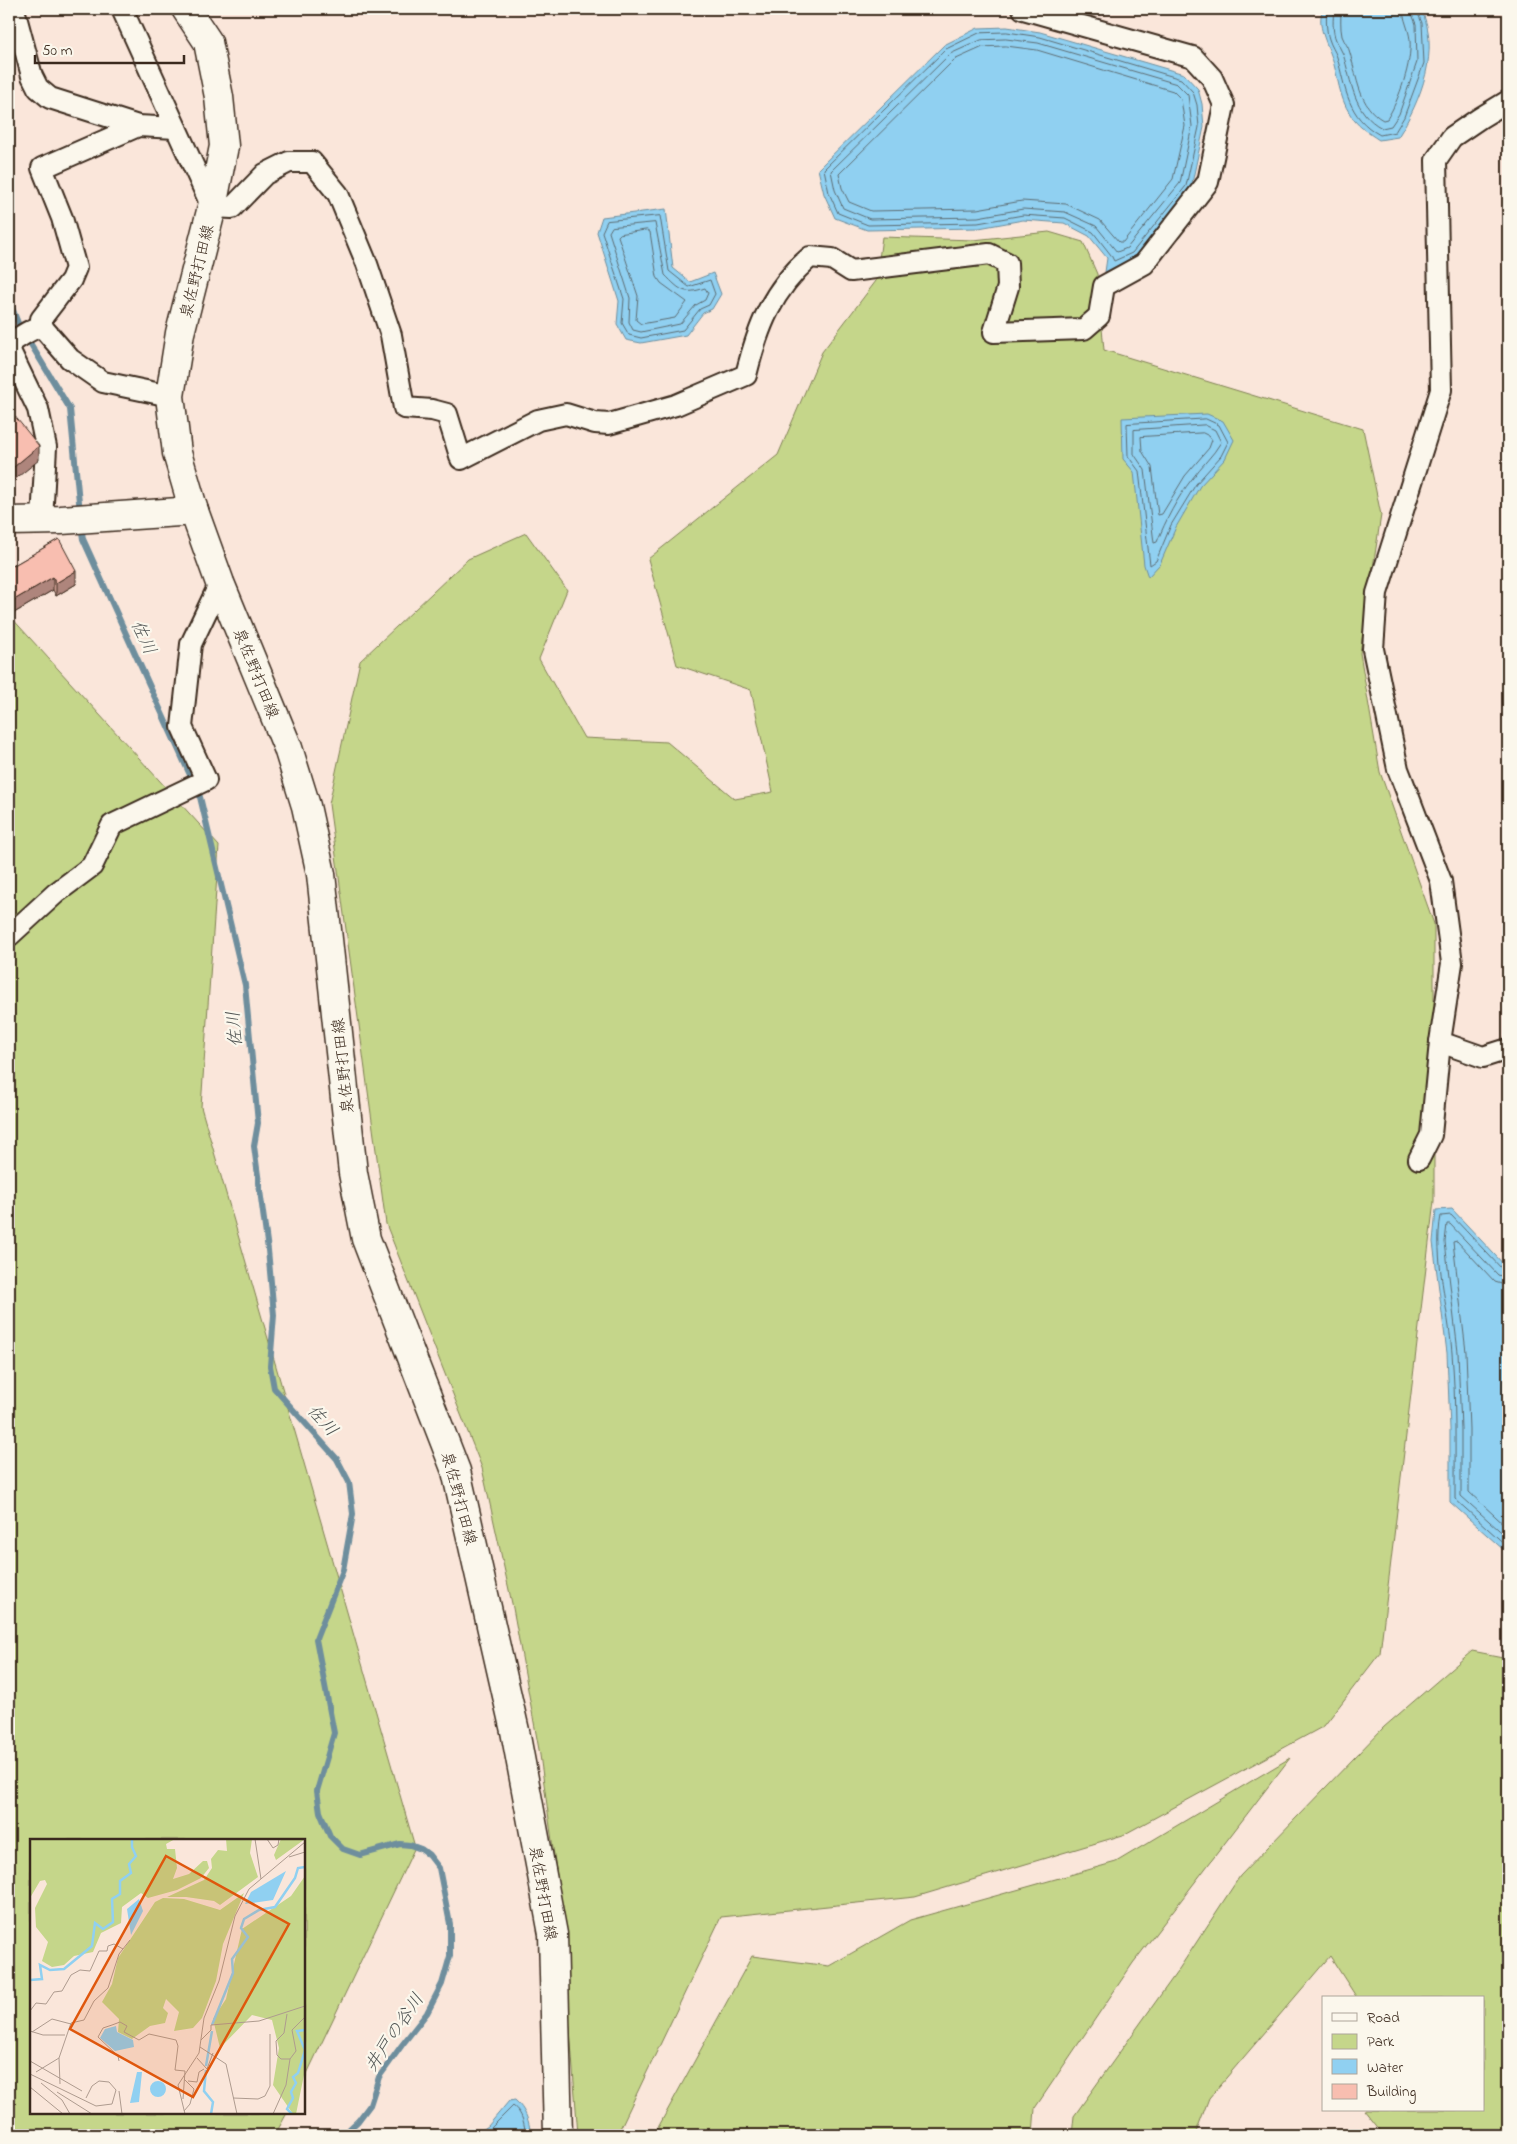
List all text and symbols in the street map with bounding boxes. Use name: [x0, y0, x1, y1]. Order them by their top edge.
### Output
scale bar: [35, 32, 184, 64]
text: 50 m: [42, 40, 73, 62]
street label: 泉佐野打田線: [175, 222, 221, 321]
water label: 佐川: [123, 616, 162, 660]
street label: 泉佐野打田線: [226, 625, 284, 723]
water label: 佐川: [221, 1010, 251, 1048]
street label: 泉佐野打田線: [327, 1017, 361, 1115]
water label: 佐川: [300, 1399, 343, 1443]
street label: 泉佐野打田線: [434, 1449, 482, 1548]
inset map: [30, 1839, 305, 2114]
street label: 泉佐野打田線: [522, 1844, 562, 1943]
water label: 井戸の谷川: [360, 1989, 432, 2078]
legend: [1322, 1996, 1484, 2112]
text: Road: [1367, 2007, 1400, 2029]
text: Park: [1367, 2031, 1395, 2053]
text: Water: [1367, 2057, 1403, 2079]
text: Building: [1366, 2081, 1416, 2104]

